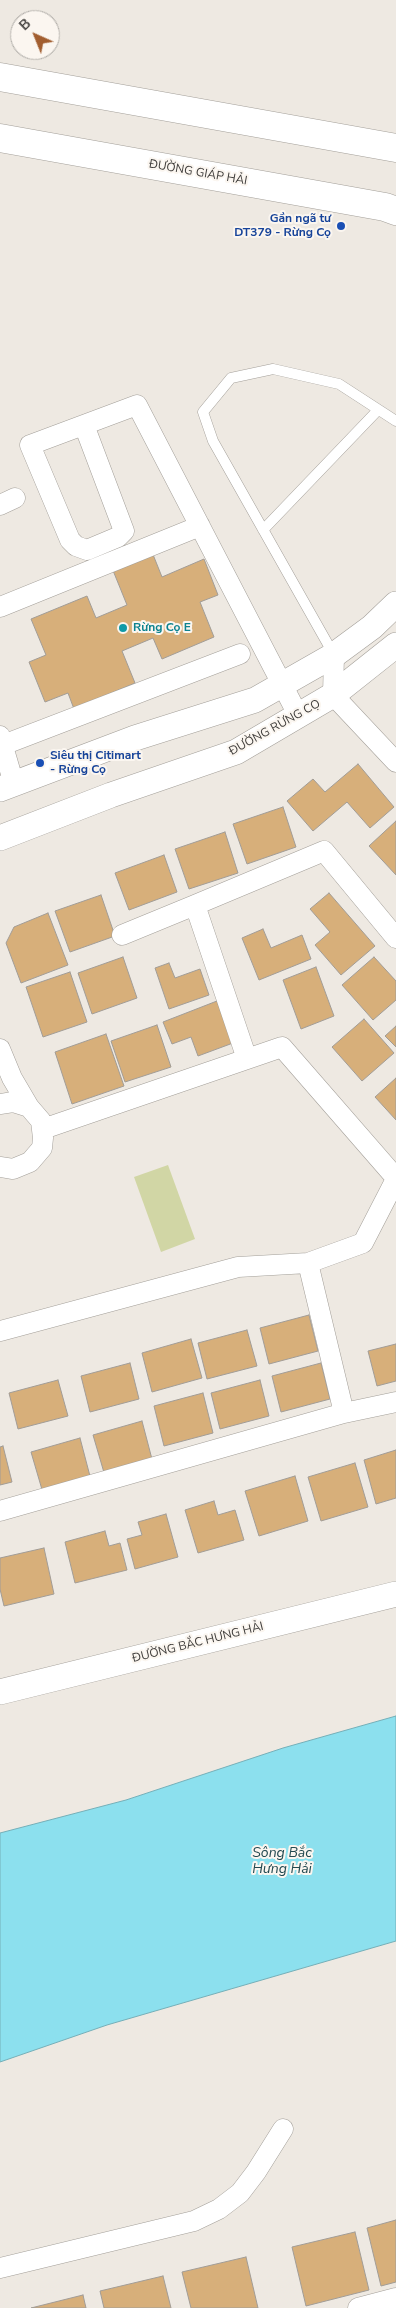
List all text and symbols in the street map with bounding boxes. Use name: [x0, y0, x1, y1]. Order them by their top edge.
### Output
north arrow: [10, 10, 60, 60]
text: B: [15, 14, 35, 35]
street label: ĐƯỜNG GIÁP HẢI: [148, 157, 248, 189]
place label: Gần ngã tư DT379 - Rừng Cọ: [234, 212, 331, 240]
marker: Gần ngã tư DT379 - Rừng Cọ: [335, 220, 347, 232]
place label: Rừng Cọ E: [133, 621, 191, 635]
marker: Rừng Cọ E: [117, 622, 129, 634]
street label: ĐƯỜNG RỪNG CỌ: [227, 697, 323, 759]
place label: Siêu thị Citimart - Rừng Cọ: [50, 749, 141, 777]
marker: Siêu thị Citimart - Rừng Cọ: [34, 757, 46, 769]
street label: ĐƯỜNG BẮC HƯNG HẢI: [131, 1620, 265, 1666]
water label: Sông Bắc Hưng Hải: [252, 1846, 312, 1878]

